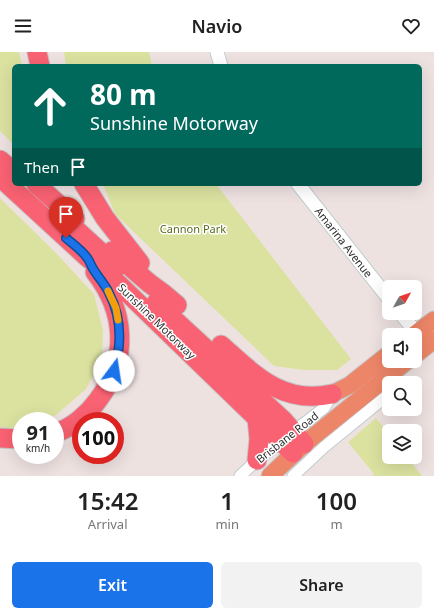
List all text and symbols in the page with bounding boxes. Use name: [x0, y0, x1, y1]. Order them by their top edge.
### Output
text: Navio: [192, 14, 242, 38]
icon: menu: [12, 15, 34, 37]
icon: heart: [400, 15, 422, 37]
text: 80 m: [90, 75, 157, 113]
icon: ahead: [24, 80, 76, 132]
text: Sunshine Motorway: [90, 111, 258, 135]
icon: arrive: [67, 156, 89, 178]
text: Then: [24, 157, 59, 177]
pin: [49, 197, 83, 238]
icon: arrive: [55, 203, 77, 225]
street label: Amarina Avenue: [312, 204, 376, 280]
park label: Cannon Park: [160, 221, 226, 236]
street label: Sunshine Motorway: [115, 280, 199, 362]
north arrow: [382, 280, 422, 320]
map controls: [382, 280, 422, 464]
button: sound: [382, 328, 422, 368]
position arrow: [93, 350, 135, 392]
button: search: [382, 376, 422, 416]
street label: Brisbane Road: [253, 408, 321, 466]
speed limit sign: 100: [72, 412, 124, 464]
text: 91: [27, 419, 49, 446]
button: layers: [382, 424, 422, 464]
text: km/h: [26, 441, 50, 455]
text: 15:42: [77, 484, 138, 517]
text: 1: [220, 484, 234, 517]
text: 100: [316, 484, 357, 517]
text: Arrival: [88, 515, 128, 533]
text: min: [215, 515, 239, 533]
text: m: [330, 515, 343, 533]
button: Exit: [12, 562, 213, 608]
button: Share: [221, 562, 422, 608]

